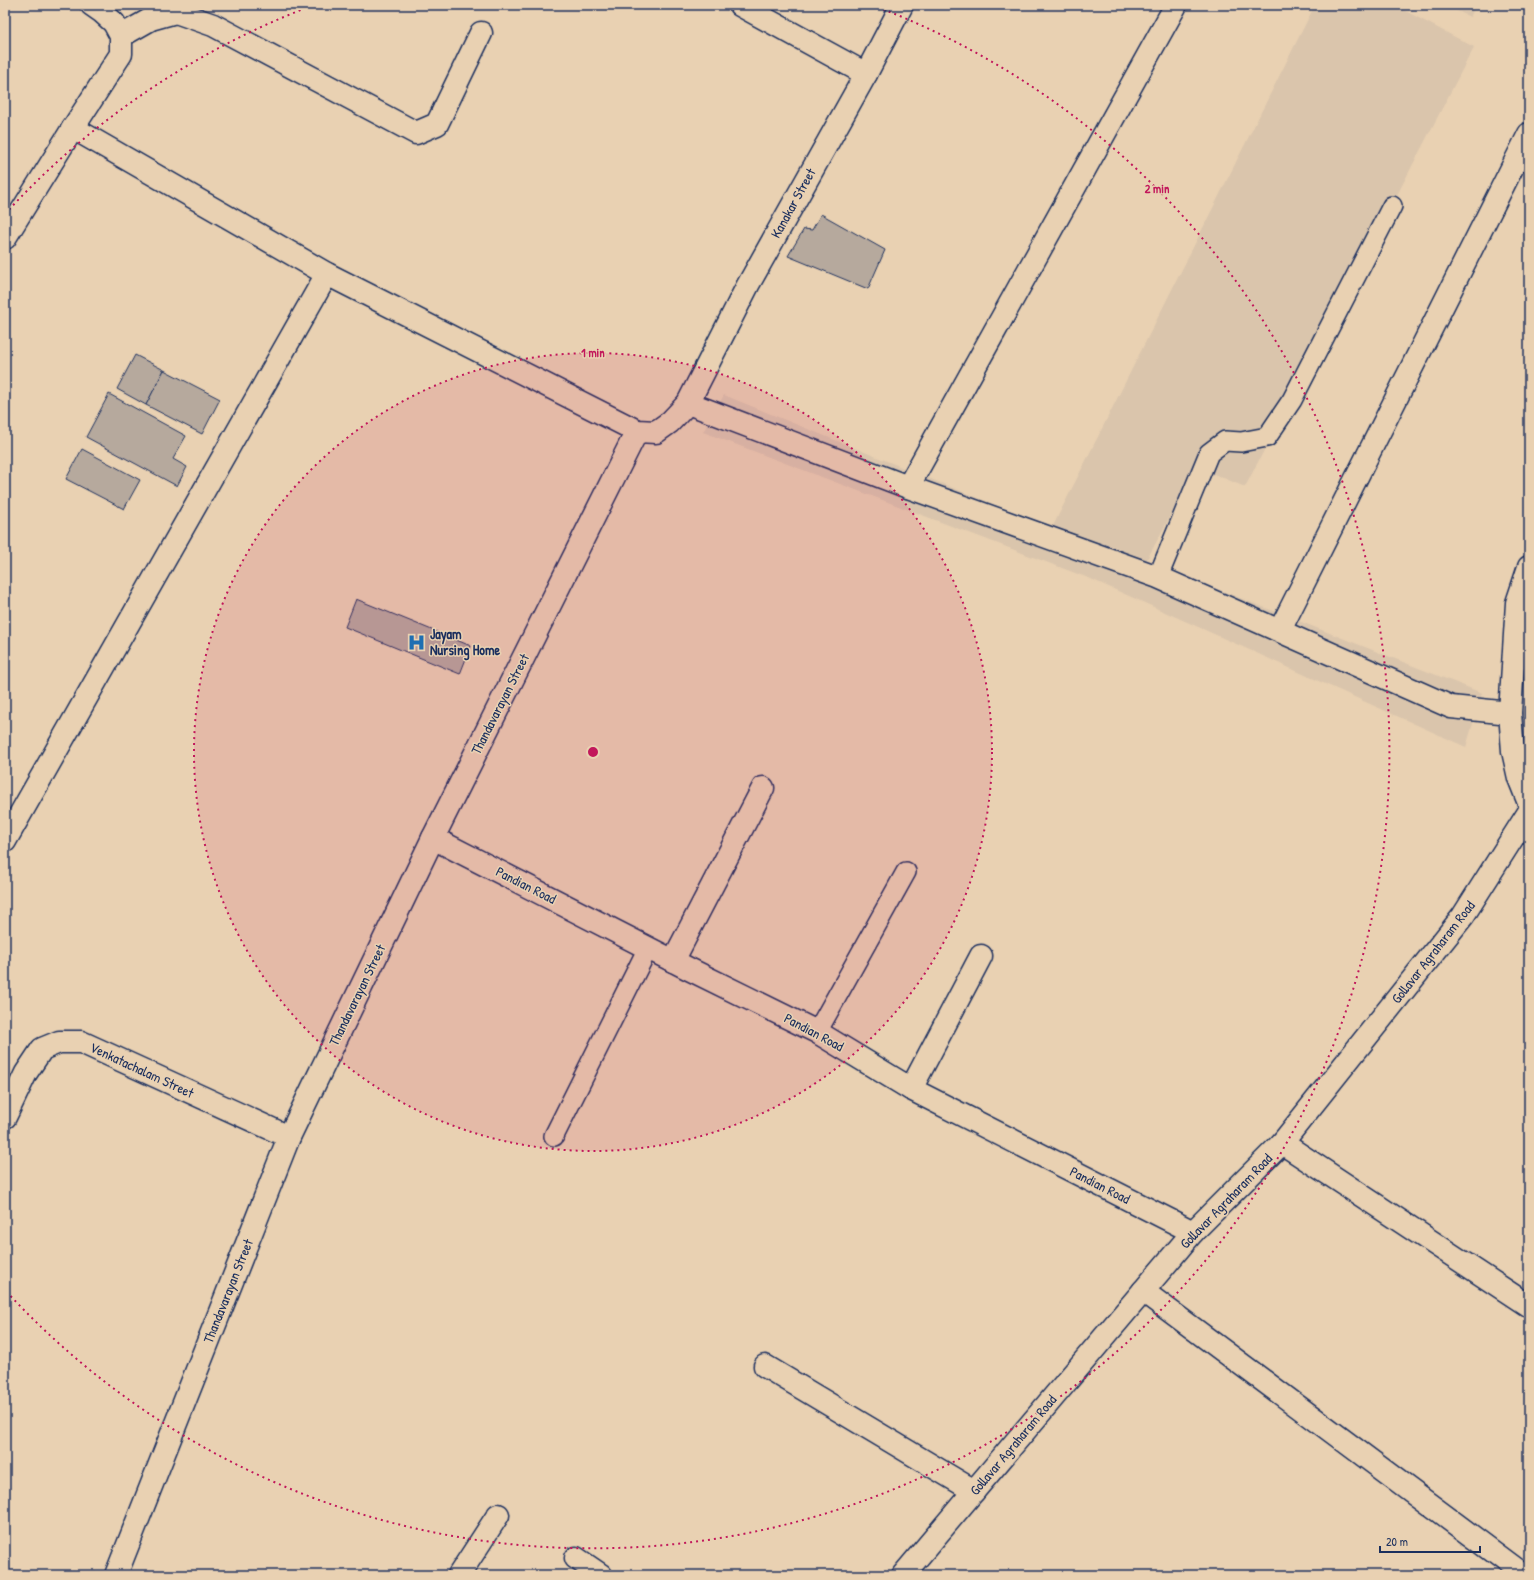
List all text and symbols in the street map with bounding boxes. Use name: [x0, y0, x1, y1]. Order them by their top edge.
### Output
street label: Kanakar Street: [766, 164, 820, 241]
text: 2 min: [1145, 180, 1170, 197]
text: 1 min: [581, 344, 605, 361]
place label: Jayam Nursing Home: [430, 624, 500, 661]
hospital icon: Jayam Nursing Home: [407, 632, 427, 652]
street label: Thandavarayan Street: [466, 650, 534, 758]
centre of rings: [586, 745, 600, 759]
street label: Pandian Road: [493, 861, 560, 908]
street label: Gollavar Agraharam Road: [1386, 896, 1480, 1008]
street label: Thandavarayan Street: [324, 941, 390, 1049]
street label: Pandian Road: [781, 1008, 848, 1055]
street label: Venkatachalam Street: [87, 1037, 197, 1102]
street label: Gollavar Agraharam Road: [1175, 1149, 1277, 1253]
street label: Pandian Road: [1067, 1161, 1134, 1208]
street label: Thandavarayan Street: [198, 1236, 258, 1346]
street label: Gollavar Agraharam Road: [965, 1390, 1061, 1499]
scale bar: [1380, 1528, 1480, 1554]
text: 20 m: [1386, 1533, 1408, 1550]

